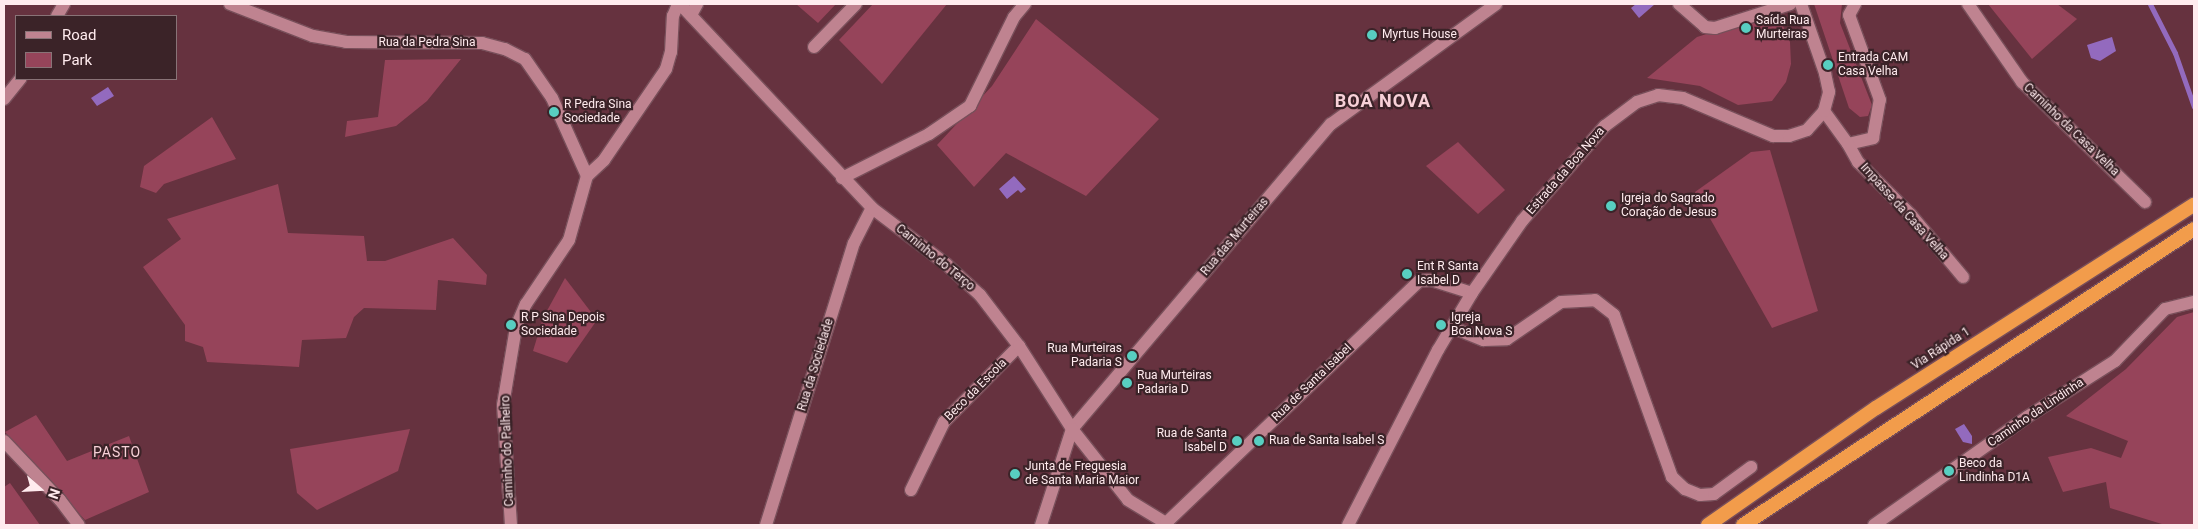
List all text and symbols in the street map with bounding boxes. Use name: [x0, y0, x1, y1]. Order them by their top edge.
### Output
place label: Saída Rua Murteiras: [1756, 14, 1809, 42]
legend: [15, 15, 178, 80]
marker: Saída Rua Murteiras: [1740, 22, 1752, 34]
text: Road: [62, 26, 96, 44]
place label: Myrtus House: [1382, 28, 1457, 42]
marker: Myrtus House: [1366, 29, 1378, 41]
street label: Rua da Pedra Sina: [379, 36, 475, 50]
text: Park: [62, 51, 92, 69]
place label: Entrada CAM Casa Velha: [1838, 51, 1908, 79]
marker: Entrada CAM Casa Velha: [1822, 59, 1834, 71]
street label: Caminho da Casa Velha: [2020, 81, 2122, 179]
district label: BOA NOVA: [1334, 90, 1432, 112]
place label: R Pedra Sina Sociedade: [564, 98, 632, 126]
marker: R Pedra Sina Sociedade: [548, 106, 560, 118]
street label: Estrada da Boa Nova: [1524, 124, 1608, 218]
street label: Impasse da Casa Velha: [1857, 161, 1951, 263]
place label: Igreja do Sagrado Coração de Jesus: [1621, 192, 1717, 220]
street label: Rua das Murteiras: [1198, 195, 1272, 279]
marker: Igreja do Sagrado Coração de Jesus: [1605, 200, 1617, 212]
street label: Caminho do Terço: [893, 222, 977, 294]
place label: Ent R Santa Isabel D: [1417, 260, 1478, 288]
marker: Ent R Santa Isabel D: [1401, 268, 1413, 280]
place label: R P Sina Depois Sociedade: [521, 311, 605, 339]
place label: Igreja Boa Nova S: [1451, 311, 1512, 339]
street label: Rua da Sociedade: [795, 317, 837, 413]
marker: R P Sina Depois Sociedade: [505, 319, 517, 331]
marker: Igreja Boa Nova S: [1435, 319, 1447, 331]
street label: Via Rápida 1: [1909, 325, 1973, 373]
street label: Rua de Santa Isabel: [1269, 341, 1355, 425]
place label: Rua Murteiras Padaria S: [1047, 342, 1122, 370]
marker: Rua Murteiras Padaria S: [1126, 350, 1138, 362]
street label: Beco da Escola: [942, 356, 1010, 424]
place label: Rua Murteiras Padaria D: [1137, 369, 1212, 397]
street label: Caminho da Lindinha: [1985, 376, 2087, 450]
marker: Rua Murteiras Padaria D: [1121, 377, 1133, 389]
street label: Caminho do Palheiro: [499, 395, 517, 507]
place label: Rua de Santa Isabel D: [1157, 427, 1227, 455]
place label: Rua de Santa Isabel S: [1269, 434, 1384, 448]
marker: Rua de Santa Isabel D: [1231, 435, 1243, 447]
marker: Rua de Santa Isabel S: [1253, 435, 1265, 447]
district label: PASTO: [92, 444, 142, 460]
place label: Beco da Lindinha D1A: [1959, 457, 2030, 485]
place label: Junta de Freguesia de Santa Maria Maior: [1025, 460, 1139, 488]
north arrow: [15, 464, 65, 514]
marker: Beco da Lindinha D1A: [1943, 465, 1955, 477]
marker: Junta de Freguesia de Santa Maria Maior: [1009, 468, 1021, 480]
text: N: [45, 487, 63, 501]

